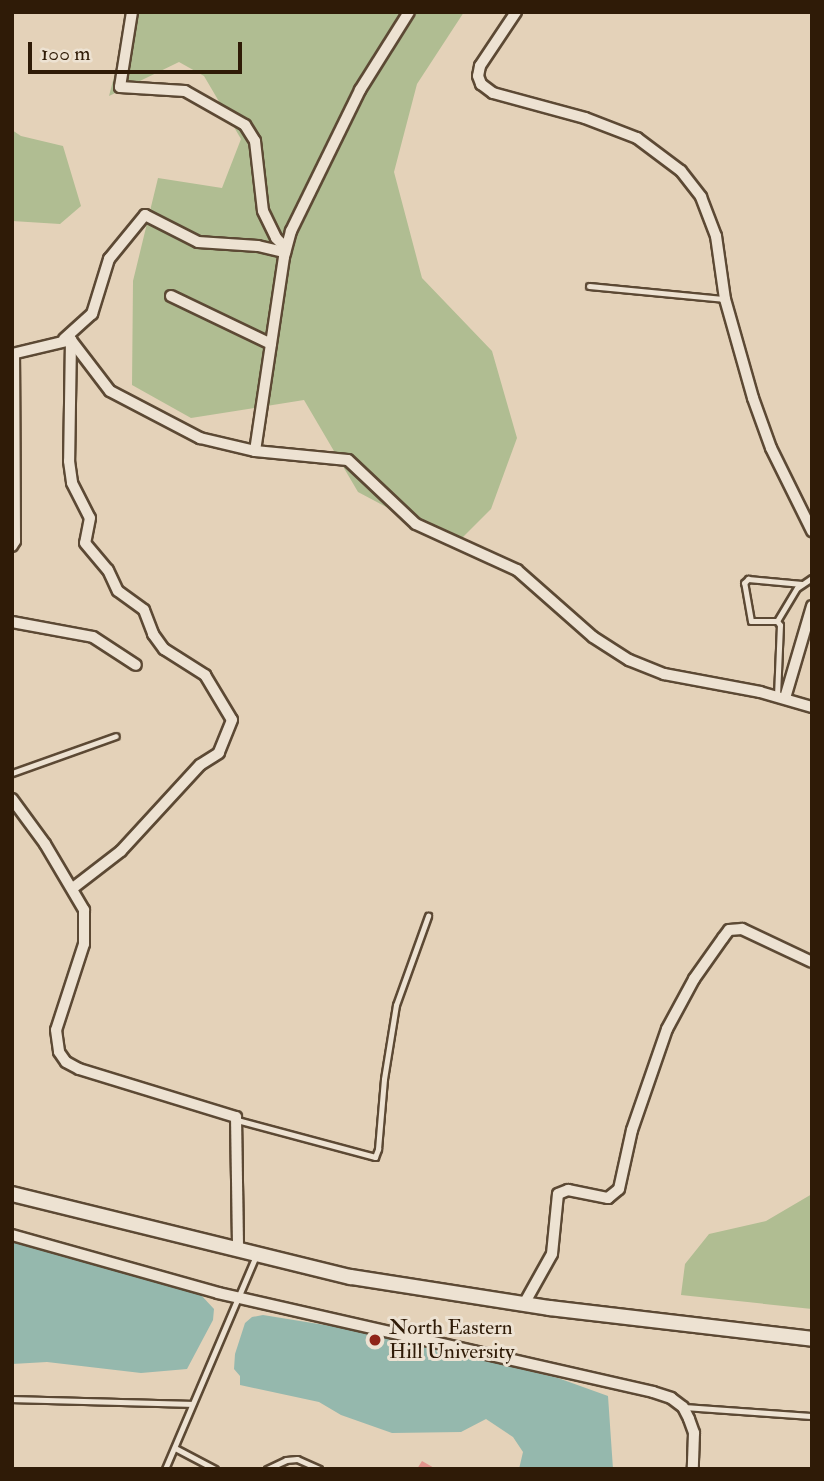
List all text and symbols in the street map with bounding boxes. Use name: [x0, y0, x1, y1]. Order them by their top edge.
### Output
scale bar: [32, 28, 245, 72]
text: 100 m: [41, 40, 91, 67]
place label: North Eastern Hill University: [389, 1315, 515, 1365]
marker: North Eastern Hill University: [367, 1332, 383, 1348]

